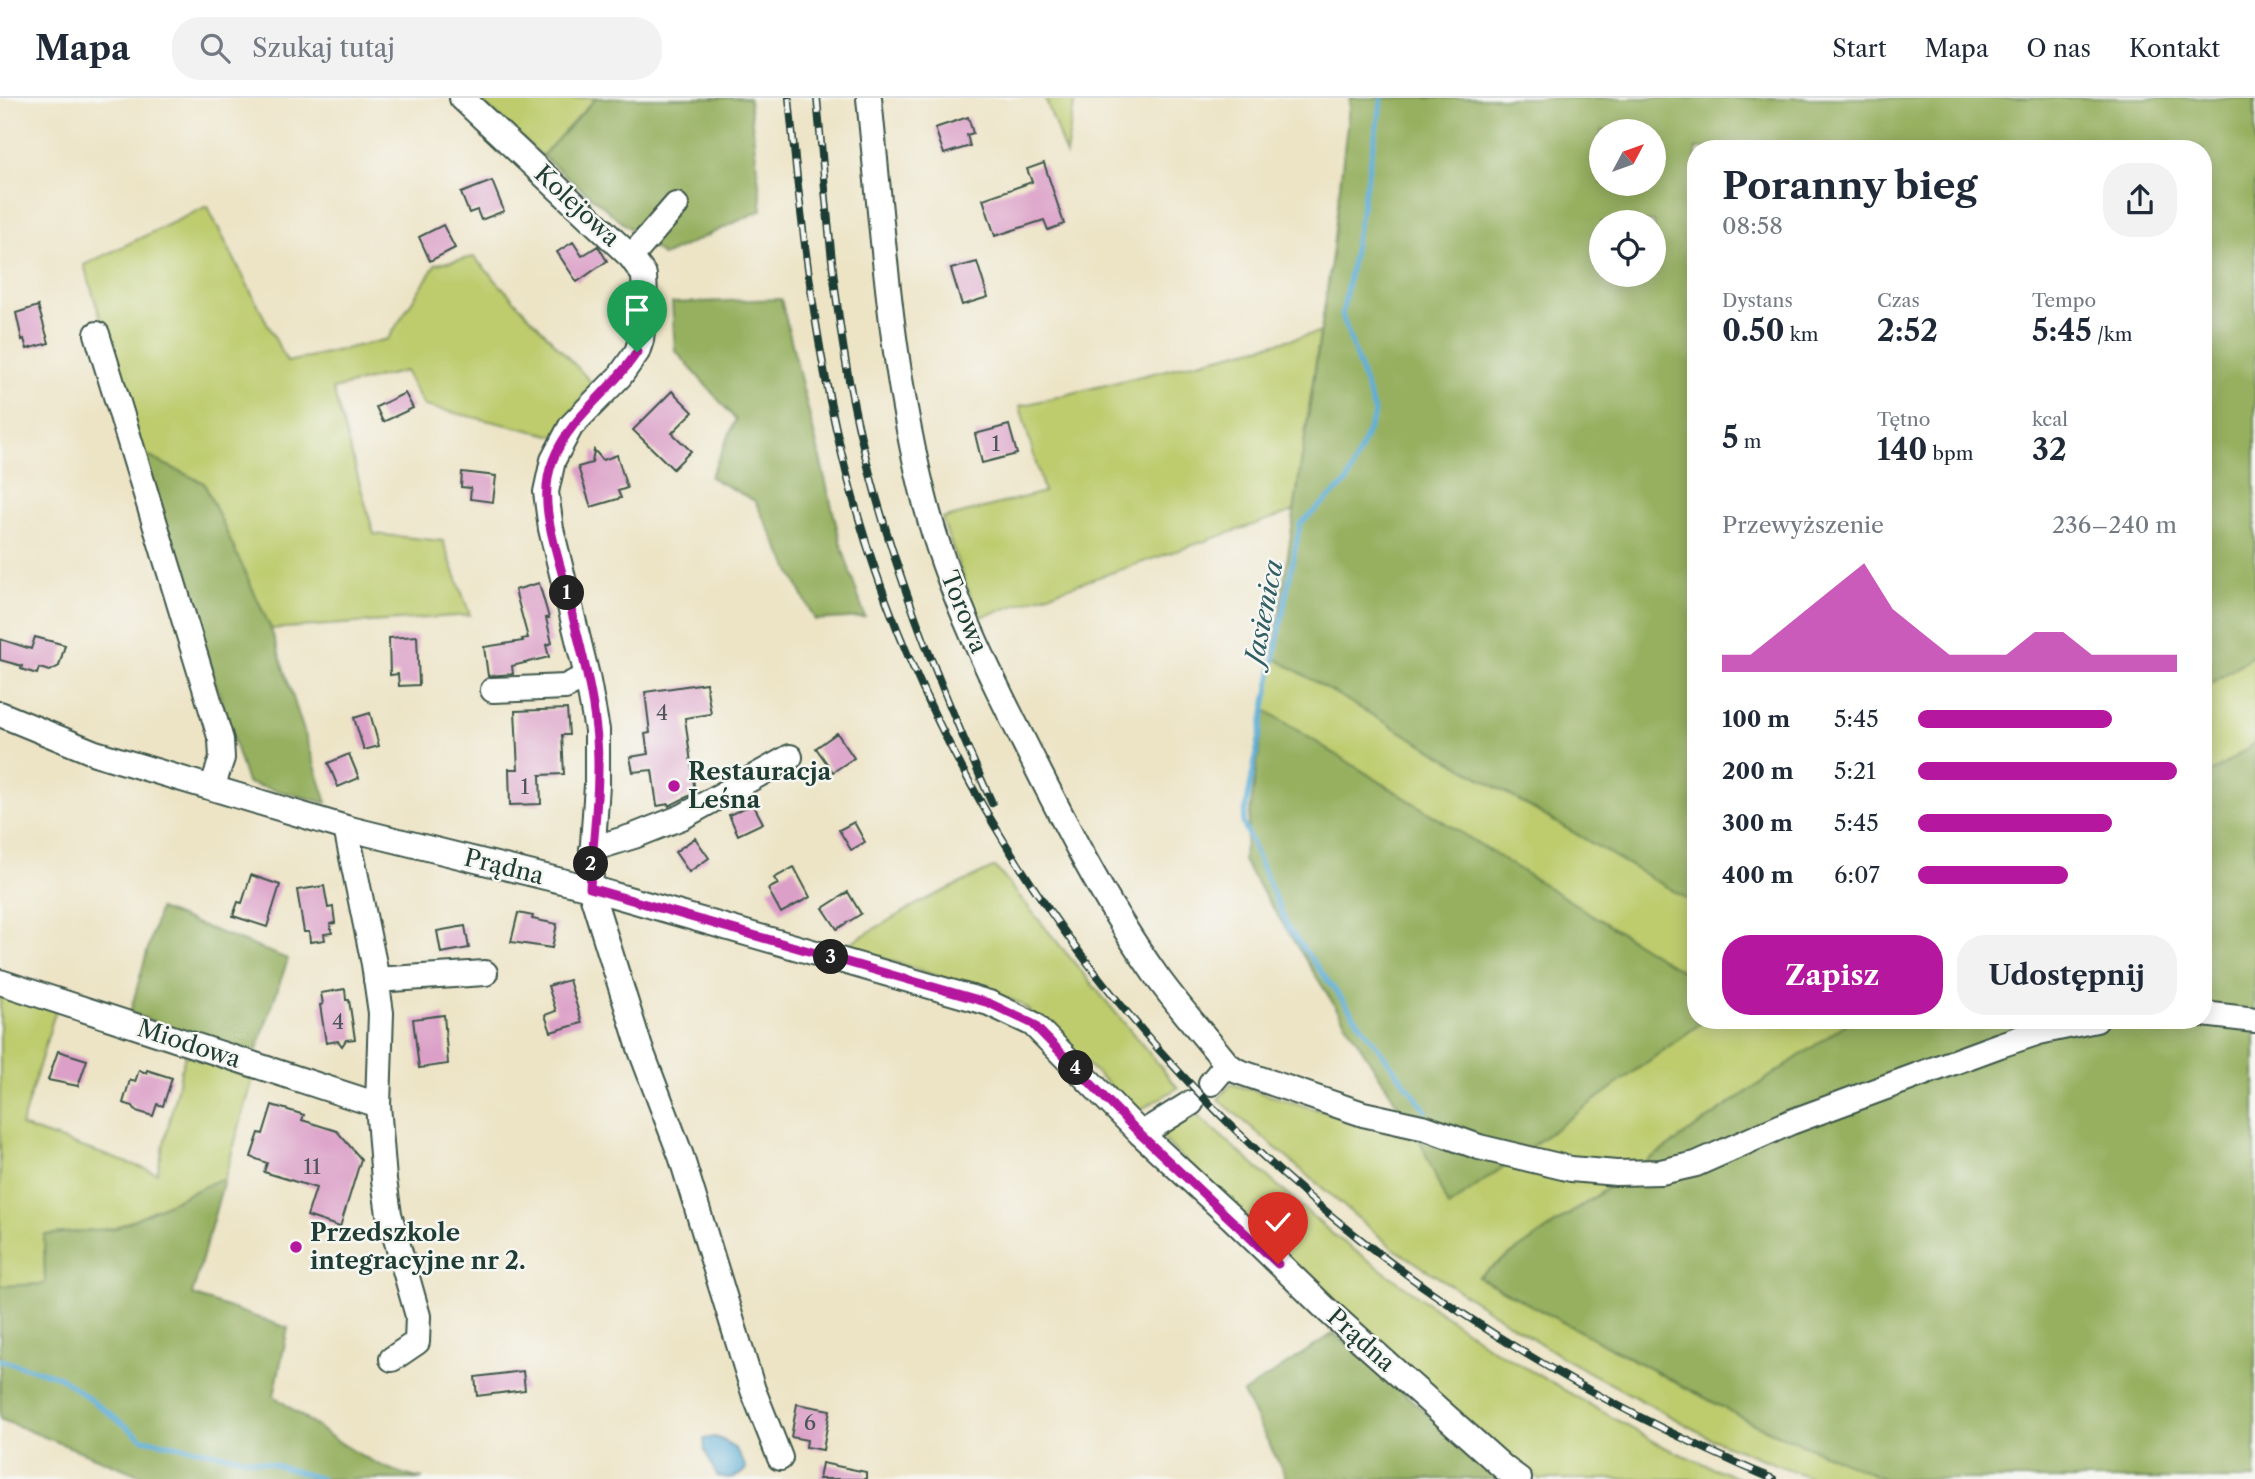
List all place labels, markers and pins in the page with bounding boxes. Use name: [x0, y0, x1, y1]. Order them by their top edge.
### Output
pin: [607, 280, 667, 352]
pin: 1: [550, 575, 584, 610]
place label: Restauracja Leśna: [688, 757, 833, 814]
marker: Restauracja Leśna: [666, 778, 682, 794]
pin: 2: [574, 846, 608, 882]
pin: 3: [814, 940, 848, 974]
pin: 4: [1058, 1051, 1094, 1086]
pin: [1248, 1192, 1308, 1264]
place label: Przedszkole integracyjne nr 2.: [310, 1218, 526, 1275]
marker: Przedszkole integracyjne nr 2.: [288, 1239, 304, 1255]

